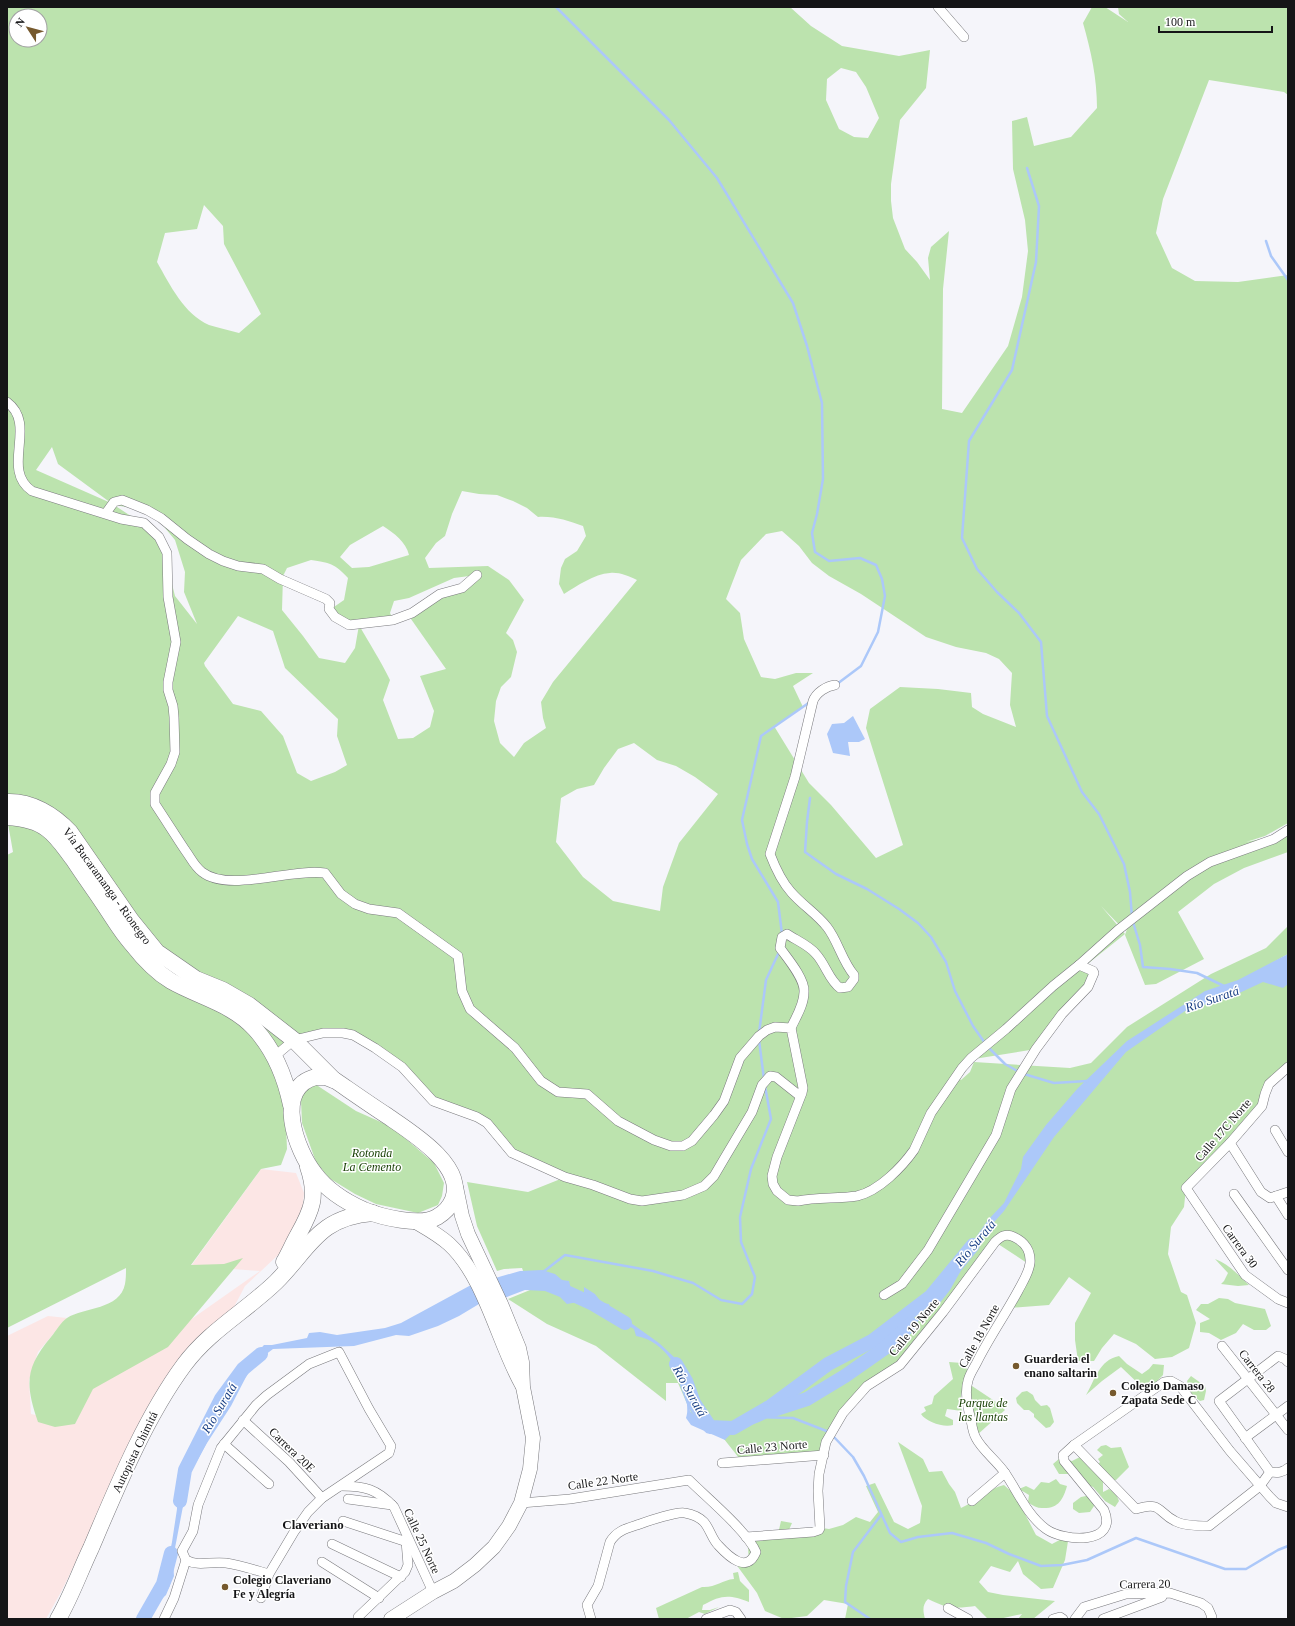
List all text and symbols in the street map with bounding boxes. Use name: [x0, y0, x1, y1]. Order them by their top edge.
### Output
north arrow: [8, 8, 48, 48]
scale bar: [1159, 8, 1272, 34]
text: N: [13, 15, 27, 29]
text: 100 m: [1165, 15, 1196, 29]
street label: Vía Bucaramanga - Rionegro: [60, 825, 154, 947]
water label: Río Suratá: [1182, 983, 1241, 1016]
street label: Calle 17C Norte: [1192, 1096, 1254, 1164]
park label: Rotonda La Cemento: [342, 1146, 401, 1174]
water label: Río Suratá: [951, 1216, 999, 1270]
street label: Carrera 30: [1219, 1221, 1261, 1271]
street label: Calle 19 Norte: [886, 1295, 942, 1359]
street label: Calle 18 Norte: [956, 1302, 1002, 1370]
street label: Carrera 28: [1236, 1347, 1278, 1395]
place label: Guarderia el enano saltarin: [1024, 1352, 1097, 1380]
marker: Guarderia el enano saltarin: [1011, 1361, 1021, 1371]
water label: Río Suratá: [669, 1362, 710, 1420]
place label: Colegio Damaso Zapata Sede C: [1121, 1379, 1204, 1407]
water label: Río Suratá: [198, 1380, 240, 1437]
marker: Colegio Damaso Zapata Sede C: [1108, 1388, 1118, 1398]
park label: Parque de las llantas: [957, 1396, 1008, 1424]
street label: Autopista Chimitá: [109, 1409, 161, 1495]
street label: Carrera 20E: [266, 1425, 318, 1475]
street label: Calle 23 Norte: [736, 1437, 808, 1457]
street label: Calle 22 Norte: [567, 1469, 639, 1493]
street label: Calle 25 Norte: [401, 1506, 443, 1576]
district label: Claveriano: [282, 1517, 344, 1532]
place label: Colegio Claveriano Fe y Alegría: [233, 1573, 331, 1601]
street label: Carrera 20: [1119, 1577, 1171, 1591]
marker: Colegio Claveriano Fe y Alegría: [220, 1582, 230, 1592]

